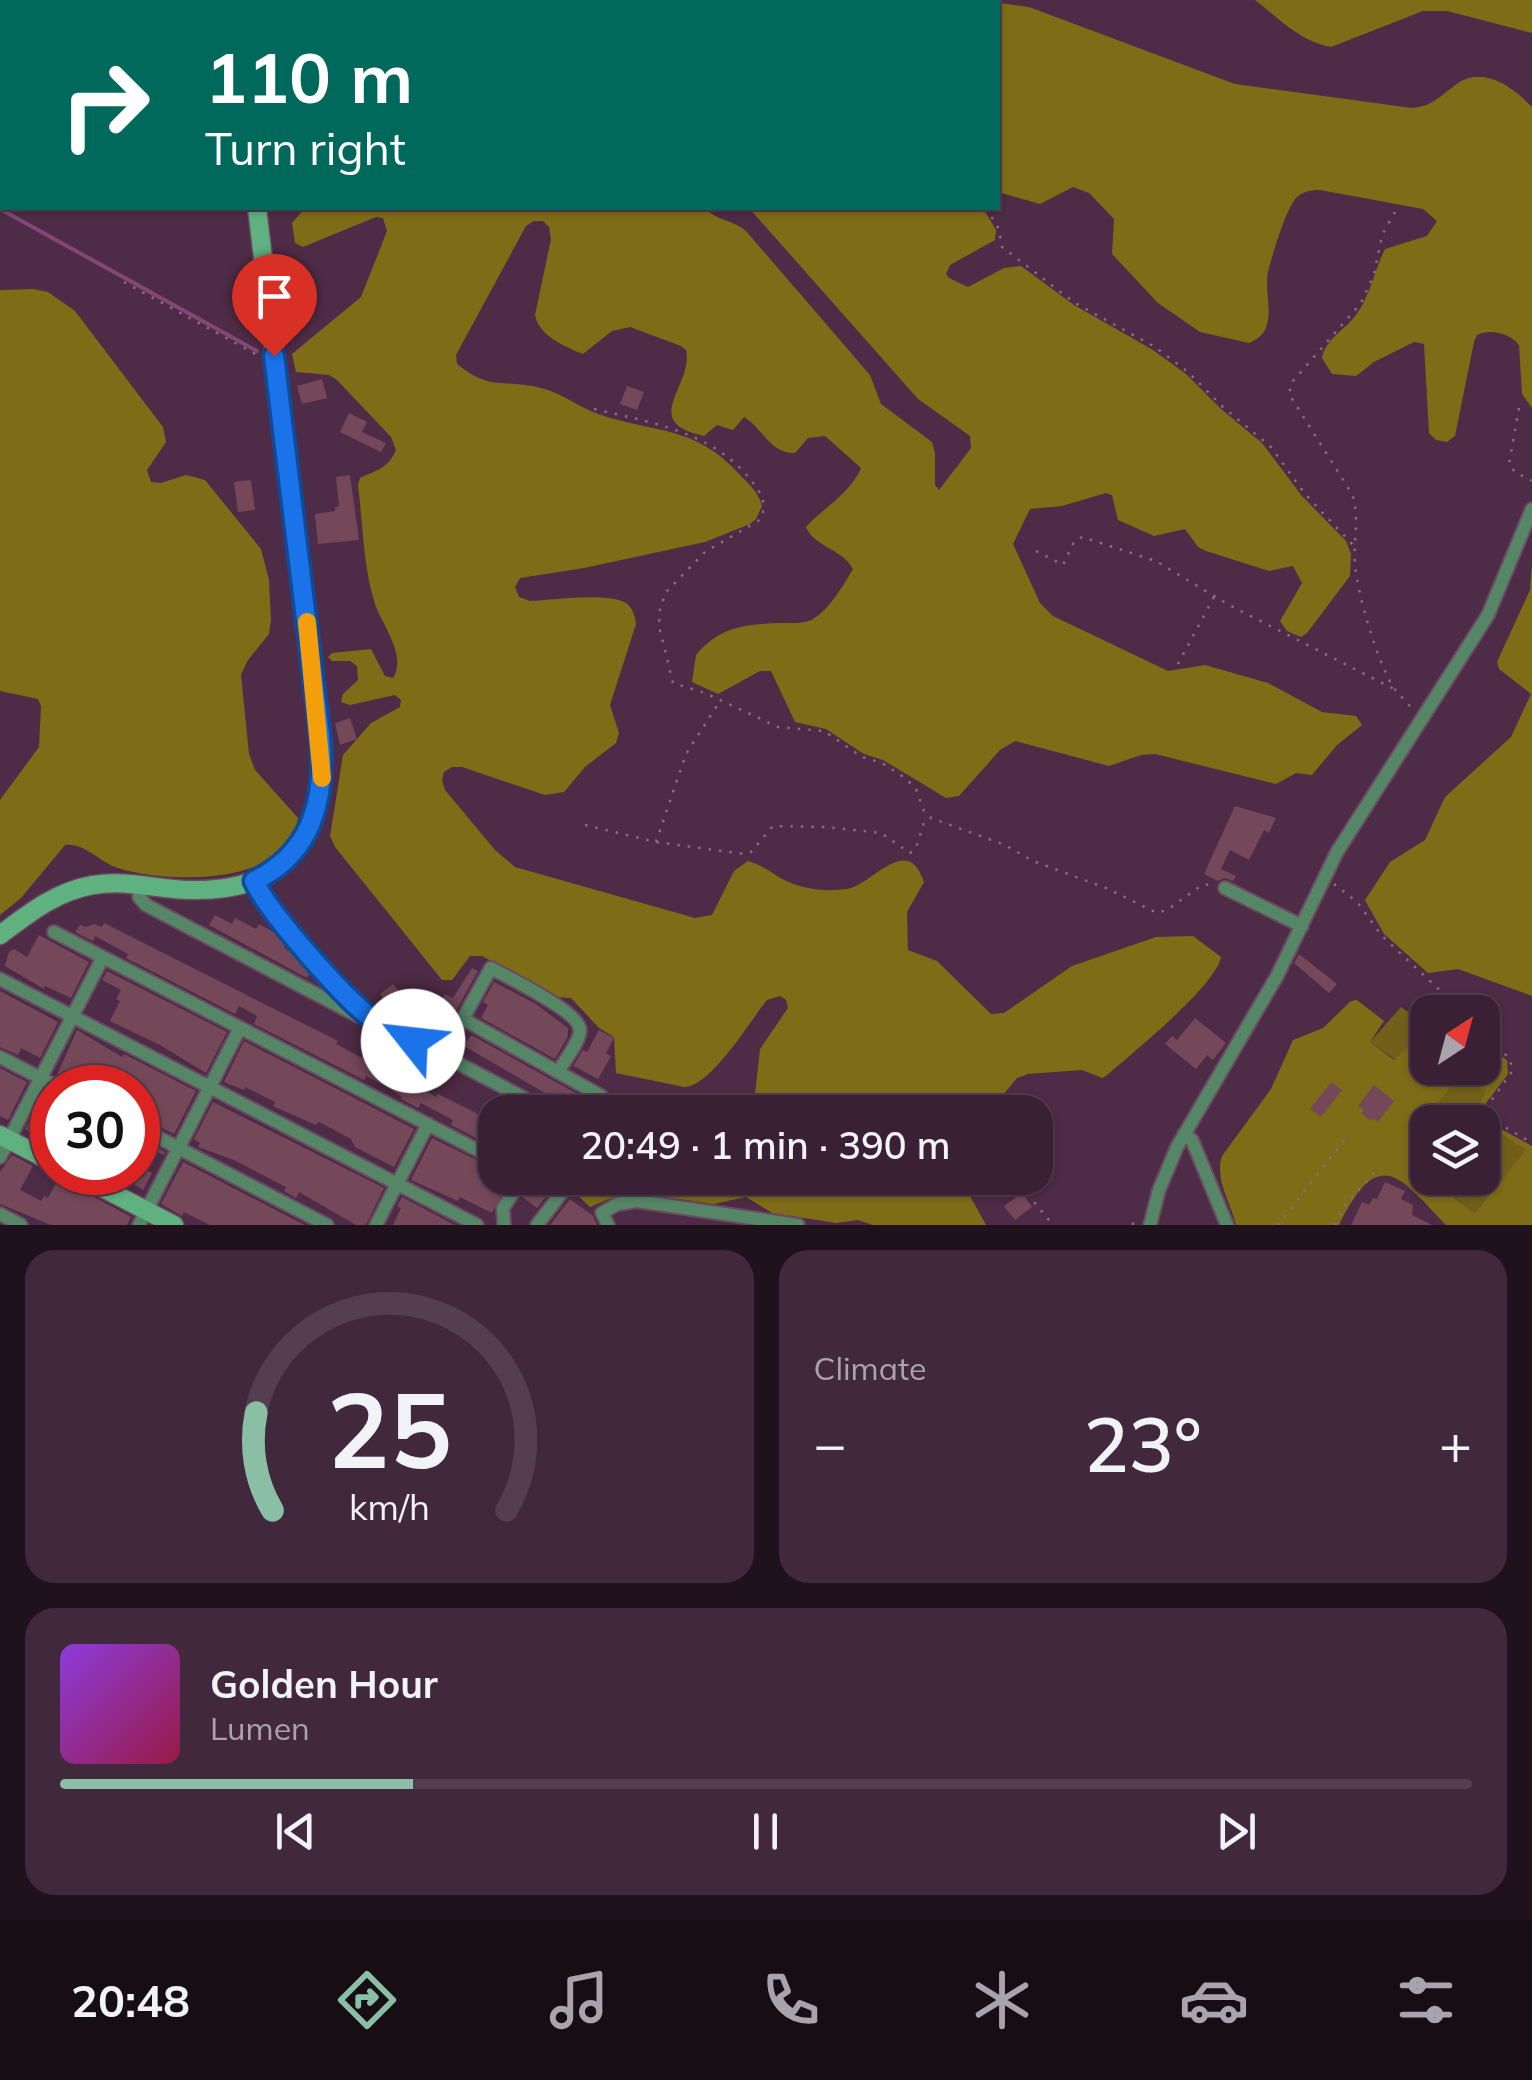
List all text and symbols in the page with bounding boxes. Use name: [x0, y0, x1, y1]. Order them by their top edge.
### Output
text: 110 m: [205, 33, 413, 121]
icon: right: [40, 40, 170, 170]
text: Turn right: [205, 120, 406, 176]
pin: [232, 254, 317, 357]
icon: arrive: [247, 269, 302, 324]
position arrow: [361, 989, 465, 1093]
north arrow: [1410, 995, 1500, 1085]
map controls: [1410, 995, 1500, 1195]
speed limit sign: 30: [30, 1065, 160, 1195]
button: layers: [1410, 1105, 1500, 1195]
text: 20:49 · 1 min · 390 m: [580, 1121, 951, 1169]
text: Climate: [814, 1348, 926, 1388]
text: 25: [327, 1363, 452, 1494]
text: 23°: [1084, 1397, 1202, 1491]
text: −: [814, 1409, 847, 1478]
text: +: [1439, 1409, 1472, 1478]
text: km/h: [349, 1484, 430, 1529]
text: Golden Hour: [210, 1660, 438, 1708]
text: Lumen: [210, 1708, 310, 1748]
icon: previous: [268, 1804, 323, 1859]
icon: pause: [738, 1804, 793, 1859]
icon: next: [1209, 1804, 1264, 1859]
icon: directions: [332, 1965, 402, 2035]
icon: music: [544, 1965, 614, 2035]
icon: phone: [756, 1965, 826, 2035]
icon: climate: [967, 1965, 1037, 2035]
icon: car: [1179, 1965, 1249, 2035]
icon: filters: [1391, 1965, 1461, 2035]
text: 20:48: [71, 1972, 190, 2028]

